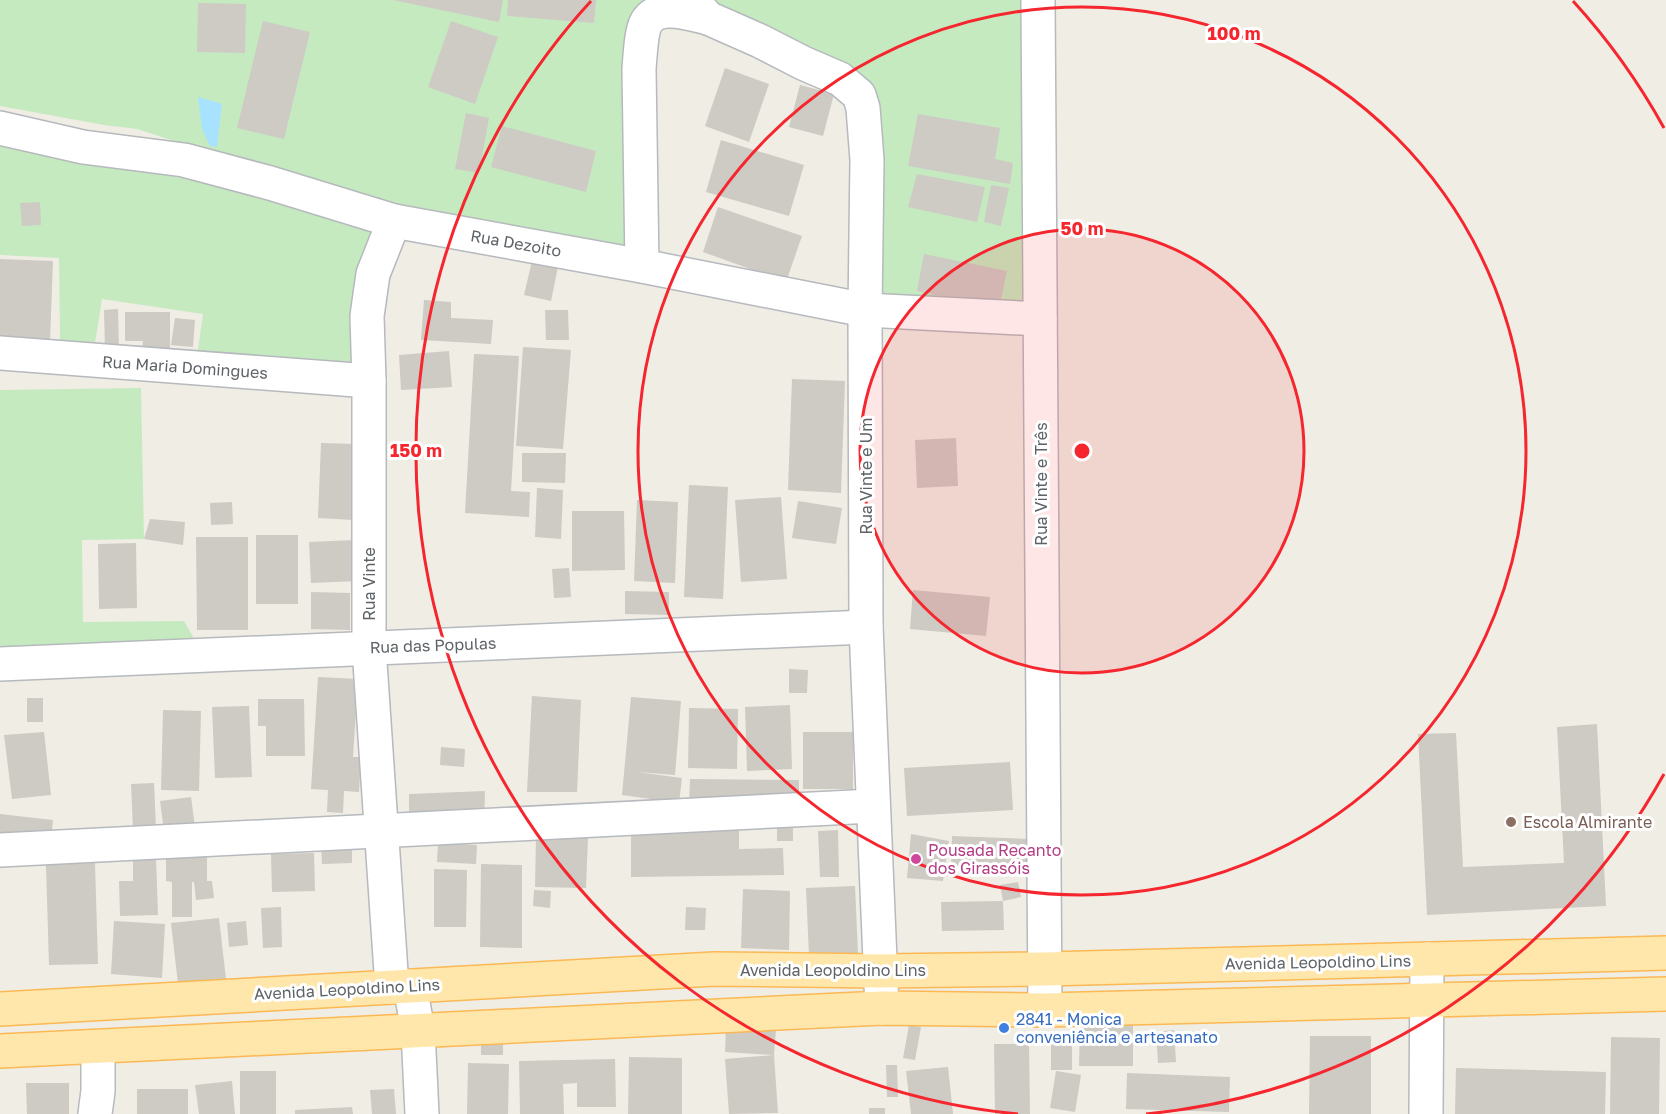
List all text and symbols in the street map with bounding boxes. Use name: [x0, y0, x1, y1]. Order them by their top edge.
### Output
text: 100 m: [1208, 22, 1260, 44]
text: 50 m: [1061, 217, 1103, 239]
street label: Rua Dezoito: [469, 225, 563, 261]
street label: Rua Maria Domingues: [101, 351, 269, 383]
street label: Rua Vinte e Um: [856, 418, 876, 534]
street label: Rua Vinte e Três: [1031, 422, 1051, 546]
text: 150 m: [390, 439, 442, 461]
centre of rings: [1072, 441, 1092, 461]
street label: Rua Vinte: [359, 547, 379, 621]
street label: Rua das Populas: [369, 633, 497, 657]
place label: Escola Almirante: [1523, 812, 1652, 832]
marker: Escola Almirante: [1504, 815, 1518, 829]
place label: Pousada Recanto dos Girassóis: [928, 840, 1061, 878]
marker: Pousada Recanto dos Girassóis: [909, 852, 923, 866]
street label: Avenida Leopoldino Lins: [1225, 950, 1411, 974]
street label: Avenida Leopoldino Lins: [740, 960, 926, 980]
street label: Avenida Leopoldino Lins: [253, 974, 441, 1004]
place label: 2841 - Monica conveniência e artesanato: [1016, 1009, 1218, 1047]
marker: 2841 - Monica conveniência e artesanato: [997, 1021, 1011, 1035]

